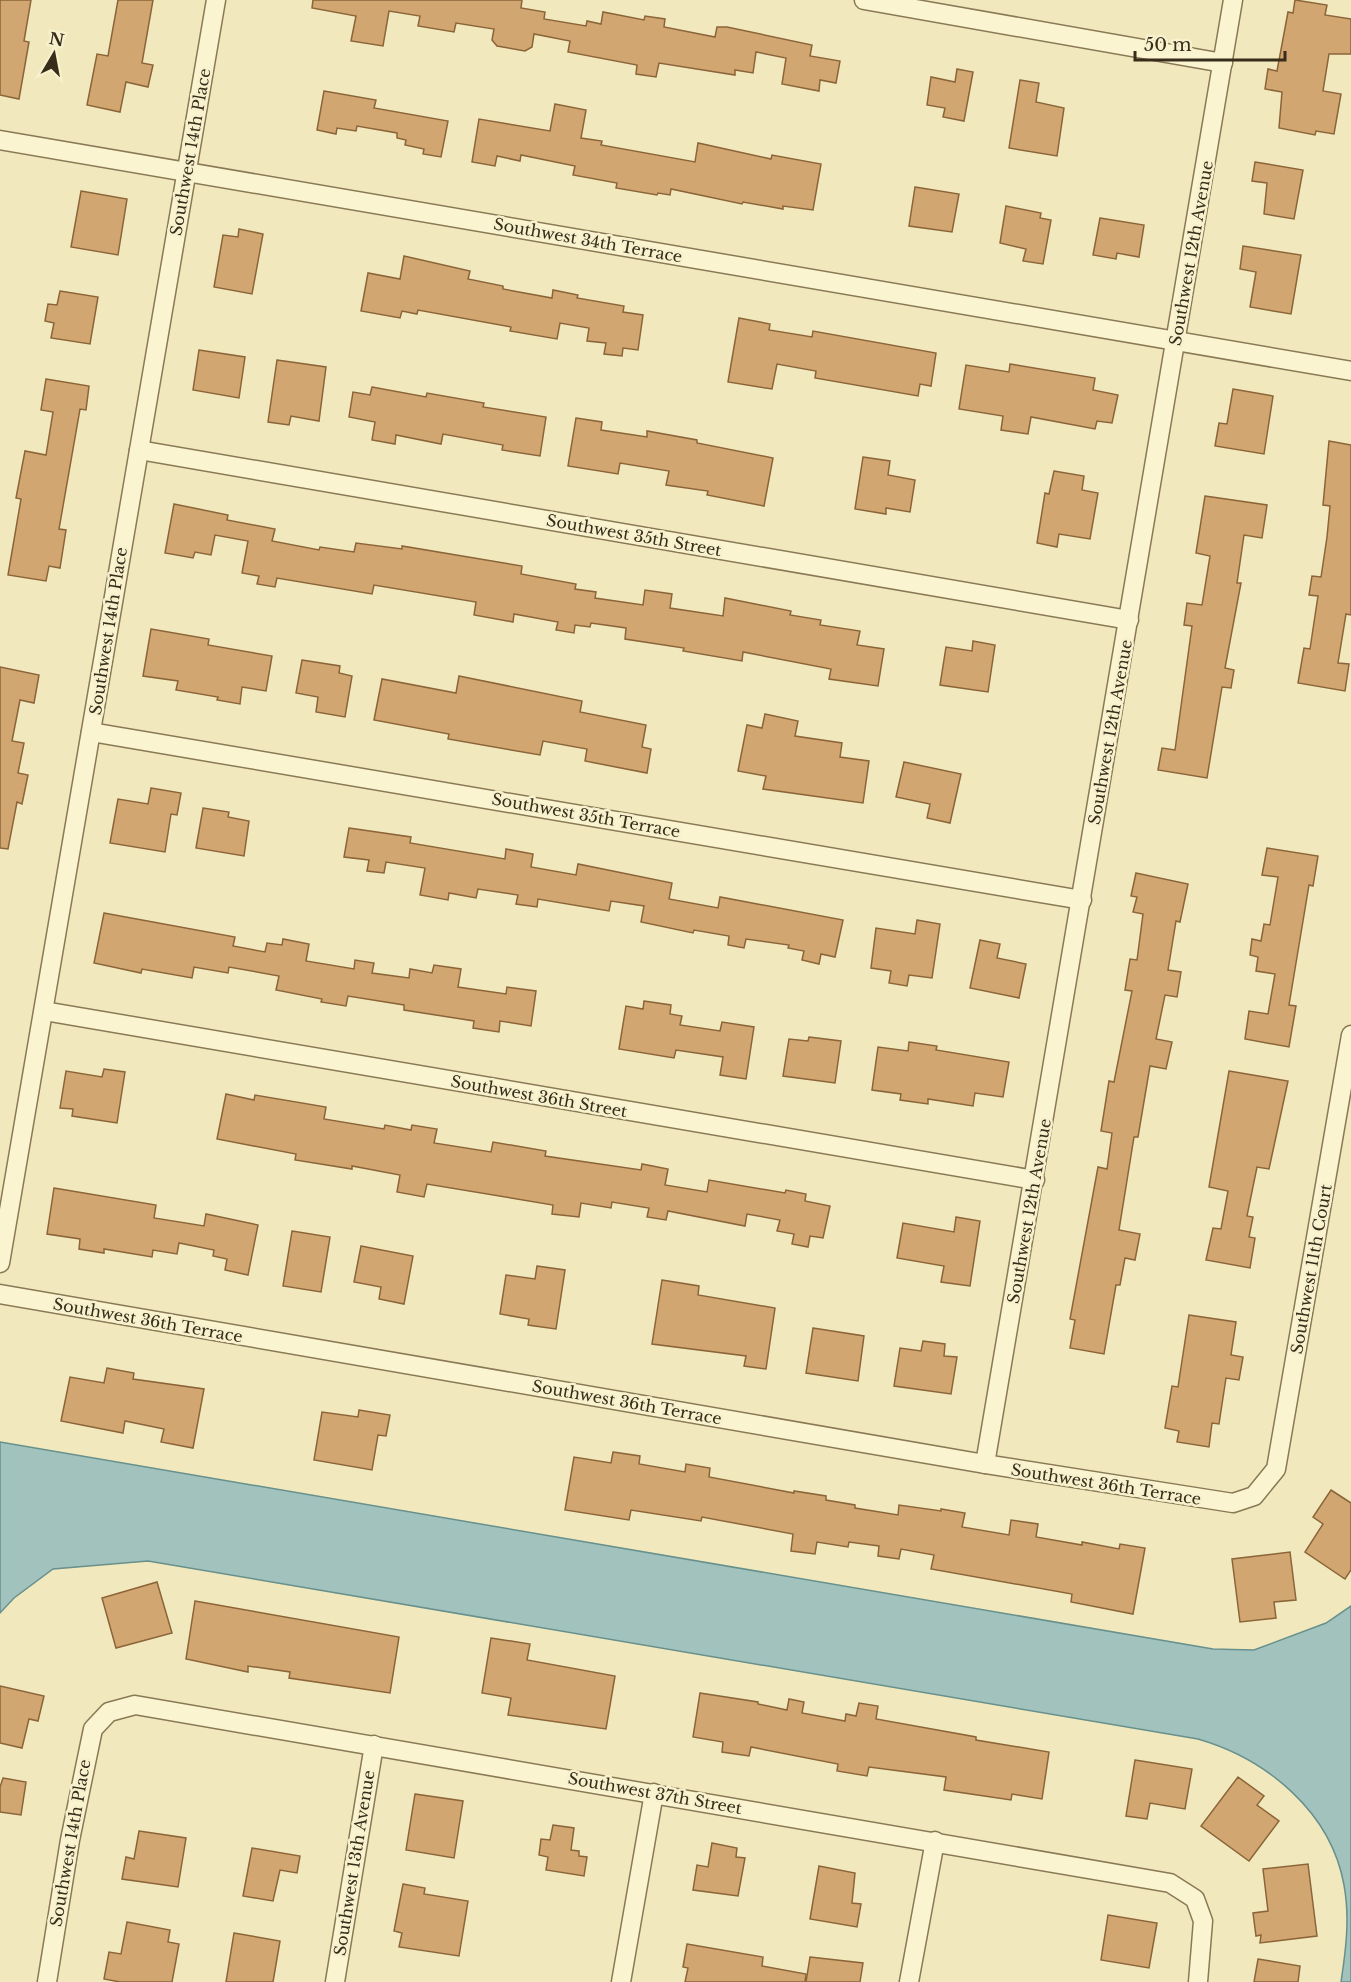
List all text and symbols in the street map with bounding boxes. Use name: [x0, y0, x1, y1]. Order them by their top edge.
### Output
north arrow: [24, 24, 84, 84]
scale bar: [1135, 24, 1285, 62]
text: N: [47, 28, 66, 50]
text: 50 m: [1144, 34, 1192, 56]
street label: Southwest 14th Place: [165, 67, 215, 237]
street label: Southwest 12th Avenue: [1165, 159, 1217, 347]
street label: Southwest 34th Terrace: [492, 214, 684, 266]
street label: Southwest 35th Street: [545, 510, 723, 560]
street label: Southwest 14th Place: [85, 546, 131, 716]
street label: Southwest 12th Avenue: [1084, 638, 1136, 826]
street label: Southwest 35th Terrace: [490, 789, 682, 841]
street label: Southwest 36th Street: [449, 1071, 629, 1121]
street label: Southwest 12th Avenue: [1003, 1117, 1055, 1305]
street label: Southwest 11th Court: [1286, 1182, 1336, 1356]
street label: Southwest 36th Terrace: [52, 1293, 244, 1347]
street label: Southwest 36th Terrace: [531, 1375, 723, 1429]
street label: Southwest 36th Terrace: [1010, 1459, 1202, 1509]
street label: Southwest 14th Place: [45, 1758, 95, 1928]
street label: Southwest 37th Street: [566, 1768, 744, 1818]
street label: Southwest 13th Avenue: [329, 1769, 379, 1957]

